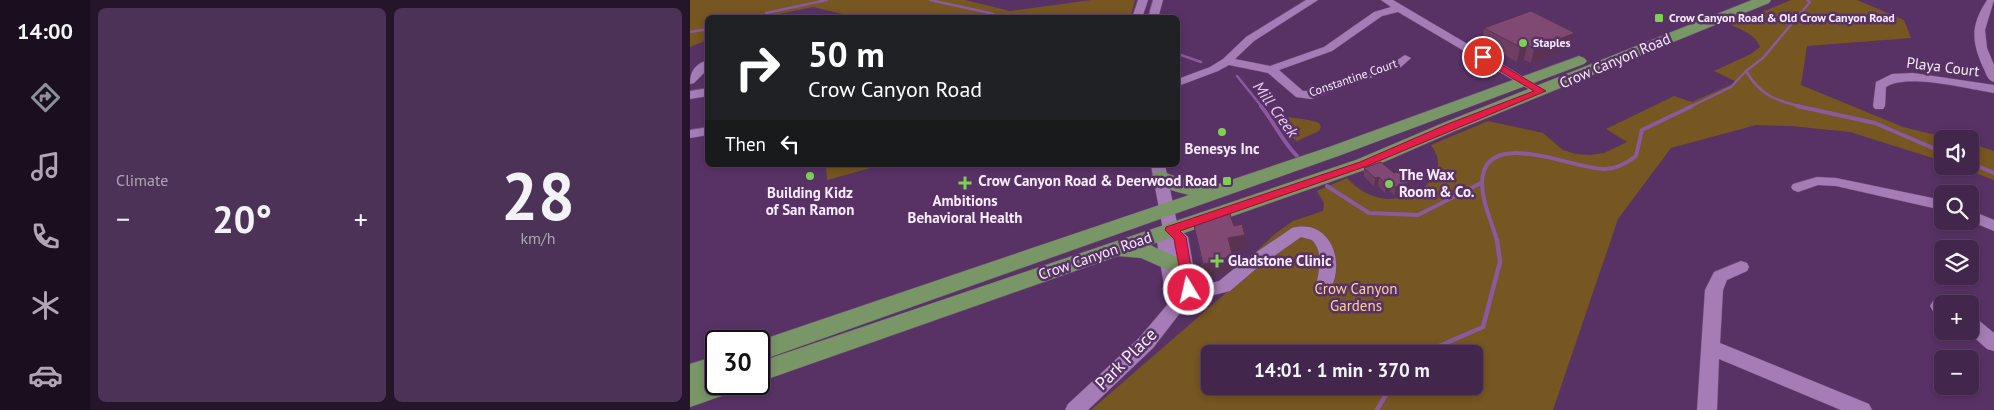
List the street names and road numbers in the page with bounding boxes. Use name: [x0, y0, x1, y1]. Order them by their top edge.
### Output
street label: Crow Canyon Road: [1556, 29, 1673, 92]
street label: Playa Court: [1905, 53, 1981, 80]
street label: Constantine Court: [1307, 55, 1399, 100]
street label: Crow Canyon Road: [1036, 227, 1154, 284]
street label: Park Place: [1090, 323, 1162, 395]

